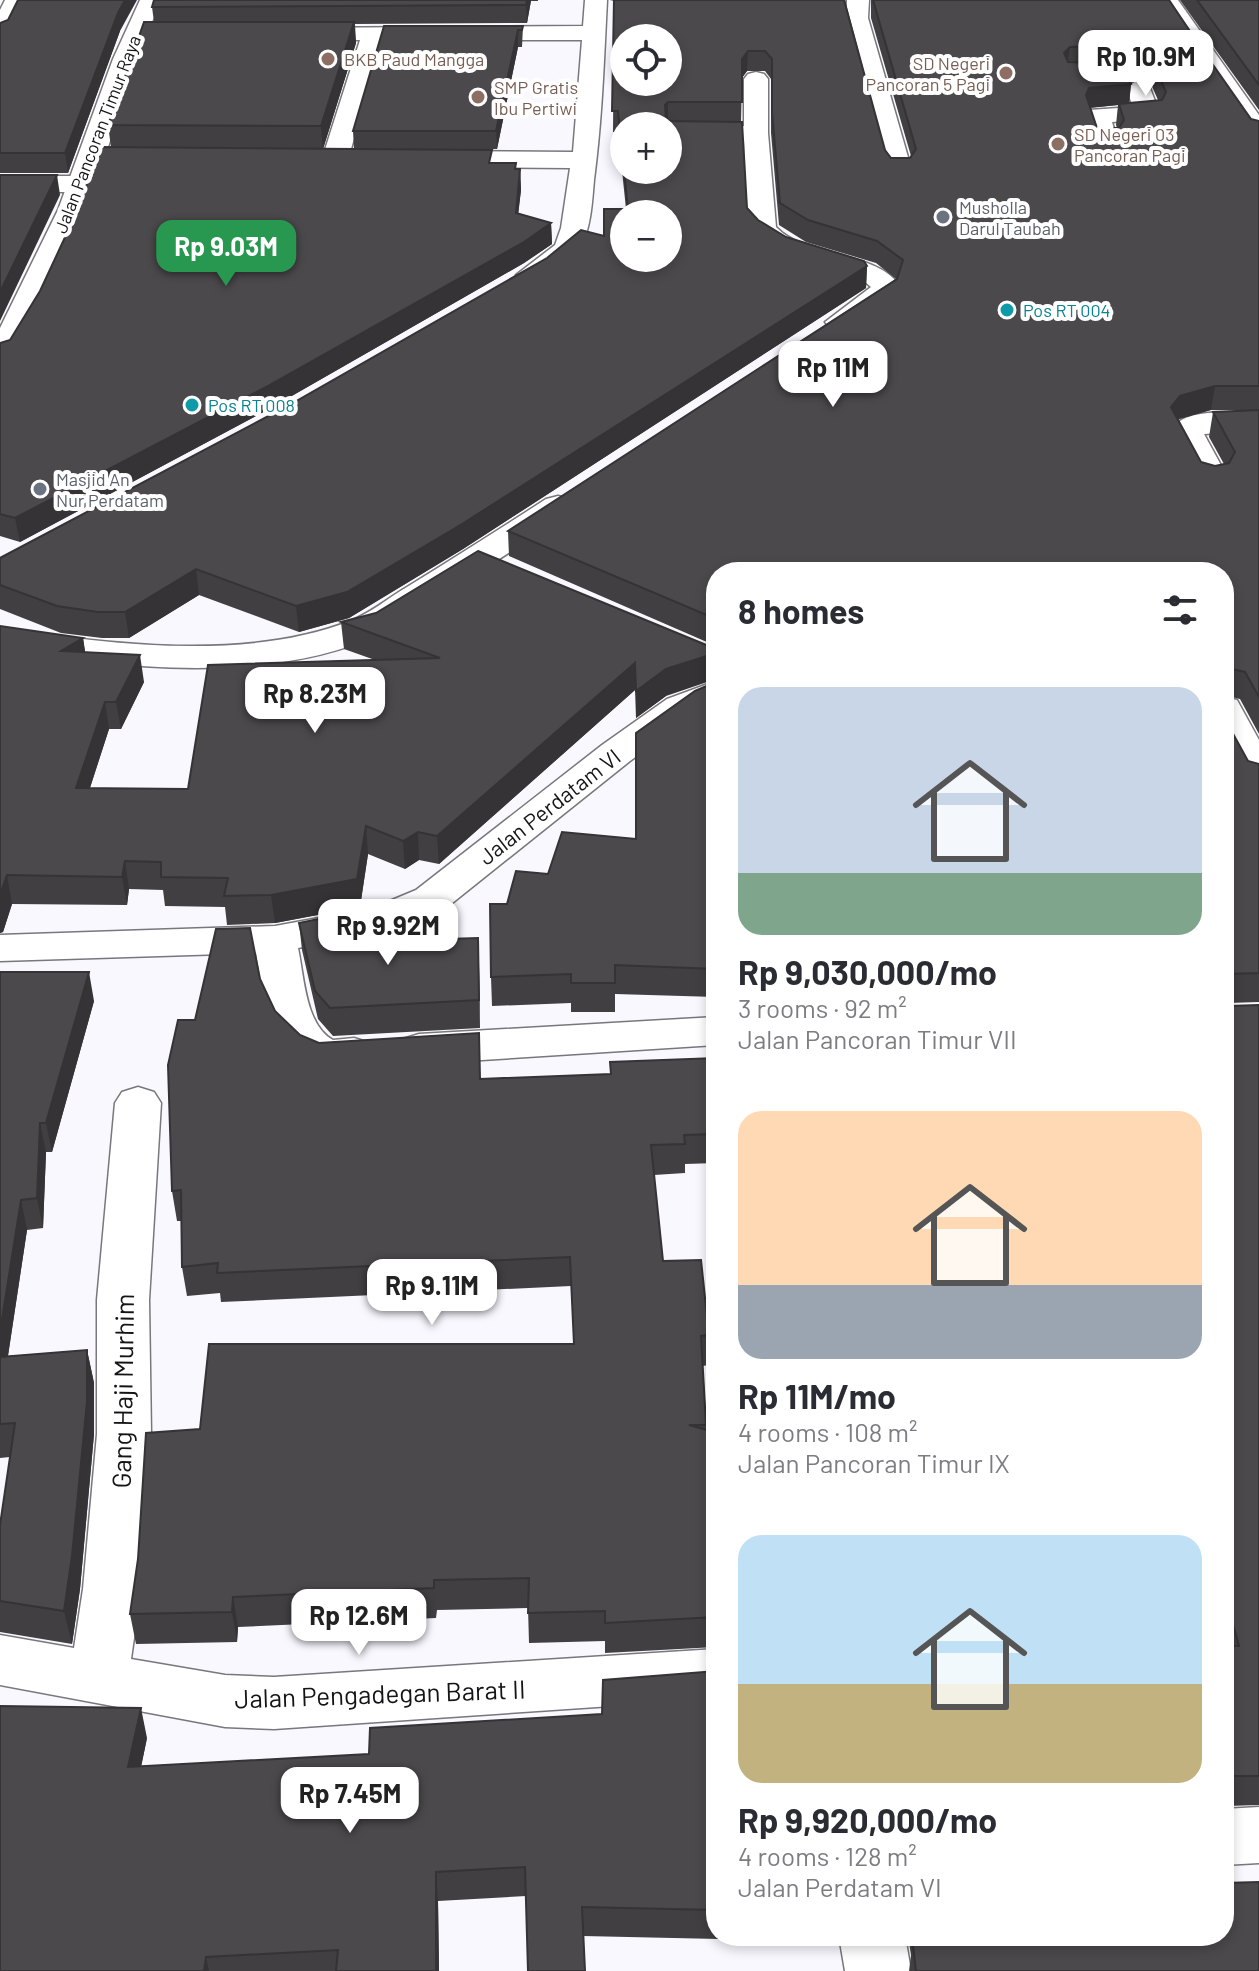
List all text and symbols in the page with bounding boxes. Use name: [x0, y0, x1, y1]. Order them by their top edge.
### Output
map controls: [610, 24, 682, 272]
button: locate: [610, 24, 682, 96]
pin: Rp 10.9M: [1063, 30, 1229, 98]
street label: Jalan Pancoran Timur Raya: [49, 32, 145, 236]
text: Rp 10.9M: [1096, 40, 1196, 71]
place label: BKB Paud Mangga: [344, 48, 484, 70]
marker: BKB Paud Mangga: [319, 50, 337, 68]
place label: SD Negeri Pancoran 5 Pagi: [866, 52, 990, 95]
marker: SD Negeri Pancoran 5 Pagi: [997, 64, 1015, 82]
place label: SMP Gratis Ibu Pertiwi: [494, 76, 578, 119]
marker: SMP Gratis Ibu Pertiwi: [469, 88, 487, 106]
button: +: [610, 112, 682, 184]
place label: SD Negeri 03 Pancoran Pagi: [1074, 123, 1186, 166]
marker: SD Negeri 03 Pancoran Pagi: [1049, 135, 1067, 153]
place label: Musholla Darul Taubah: [959, 196, 1061, 239]
button: −: [610, 200, 682, 272]
marker: Musholla Darul Taubah: [934, 208, 952, 226]
pin: Rp 9.03M: [143, 220, 309, 288]
text: Rp 9.03M: [174, 230, 278, 261]
place label: Pos RT 004: [1023, 299, 1111, 321]
marker: Pos RT 004: [998, 301, 1016, 319]
pin: Rp 11M: [768, 341, 898, 409]
text: Rp 11M: [796, 351, 870, 382]
place label: Pos RT 008: [208, 394, 295, 416]
marker: Pos RT 008: [183, 396, 201, 414]
place label: Masjid An Nur Perdatam: [56, 468, 164, 511]
marker: Masjid An Nur Perdatam: [31, 480, 49, 498]
icon: filters: [1158, 588, 1202, 632]
text: 8 homes: [738, 590, 864, 631]
pin: Rp 8.23M: [232, 667, 398, 735]
text: Rp 8.23M: [263, 677, 367, 708]
icon: home: [898, 739, 1042, 883]
street label: Jalan Perdatam VI: [473, 743, 625, 869]
pin: Rp 9.92M: [305, 899, 471, 967]
text: Rp 9.92M: [336, 909, 440, 940]
text: Rp 9,030,000/mo: [738, 951, 997, 992]
text: 3 rooms · 92 m²: [738, 992, 907, 1023]
text: Jalan Pancoran Timur VII: [738, 1023, 1017, 1054]
icon: home: [898, 1163, 1042, 1307]
pin: Rp 9.11M: [349, 1259, 515, 1327]
text: Rp 9.11M: [385, 1269, 479, 1300]
street label: Gang Haji Murhim: [105, 1293, 139, 1489]
text: Rp 11M/mo: [738, 1375, 896, 1416]
text: 4 rooms · 108 m²: [738, 1416, 918, 1447]
text: Jalan Pancoran Timur IX: [738, 1447, 1010, 1478]
icon: home: [898, 1587, 1042, 1731]
pin: Rp 12.6M: [276, 1589, 442, 1657]
text: Rp 12.6M: [309, 1599, 409, 1630]
street label: Jalan Pengadegan Barat II: [234, 1672, 526, 1714]
pin: Rp 7.45M: [267, 1767, 433, 1835]
text: Rp 7.45M: [299, 1777, 401, 1808]
text: Rp 9,920,000/mo: [738, 1799, 997, 1840]
text: 4 rooms · 128 m²: [738, 1840, 917, 1871]
text: Jalan Perdatam VI: [738, 1871, 942, 1902]

